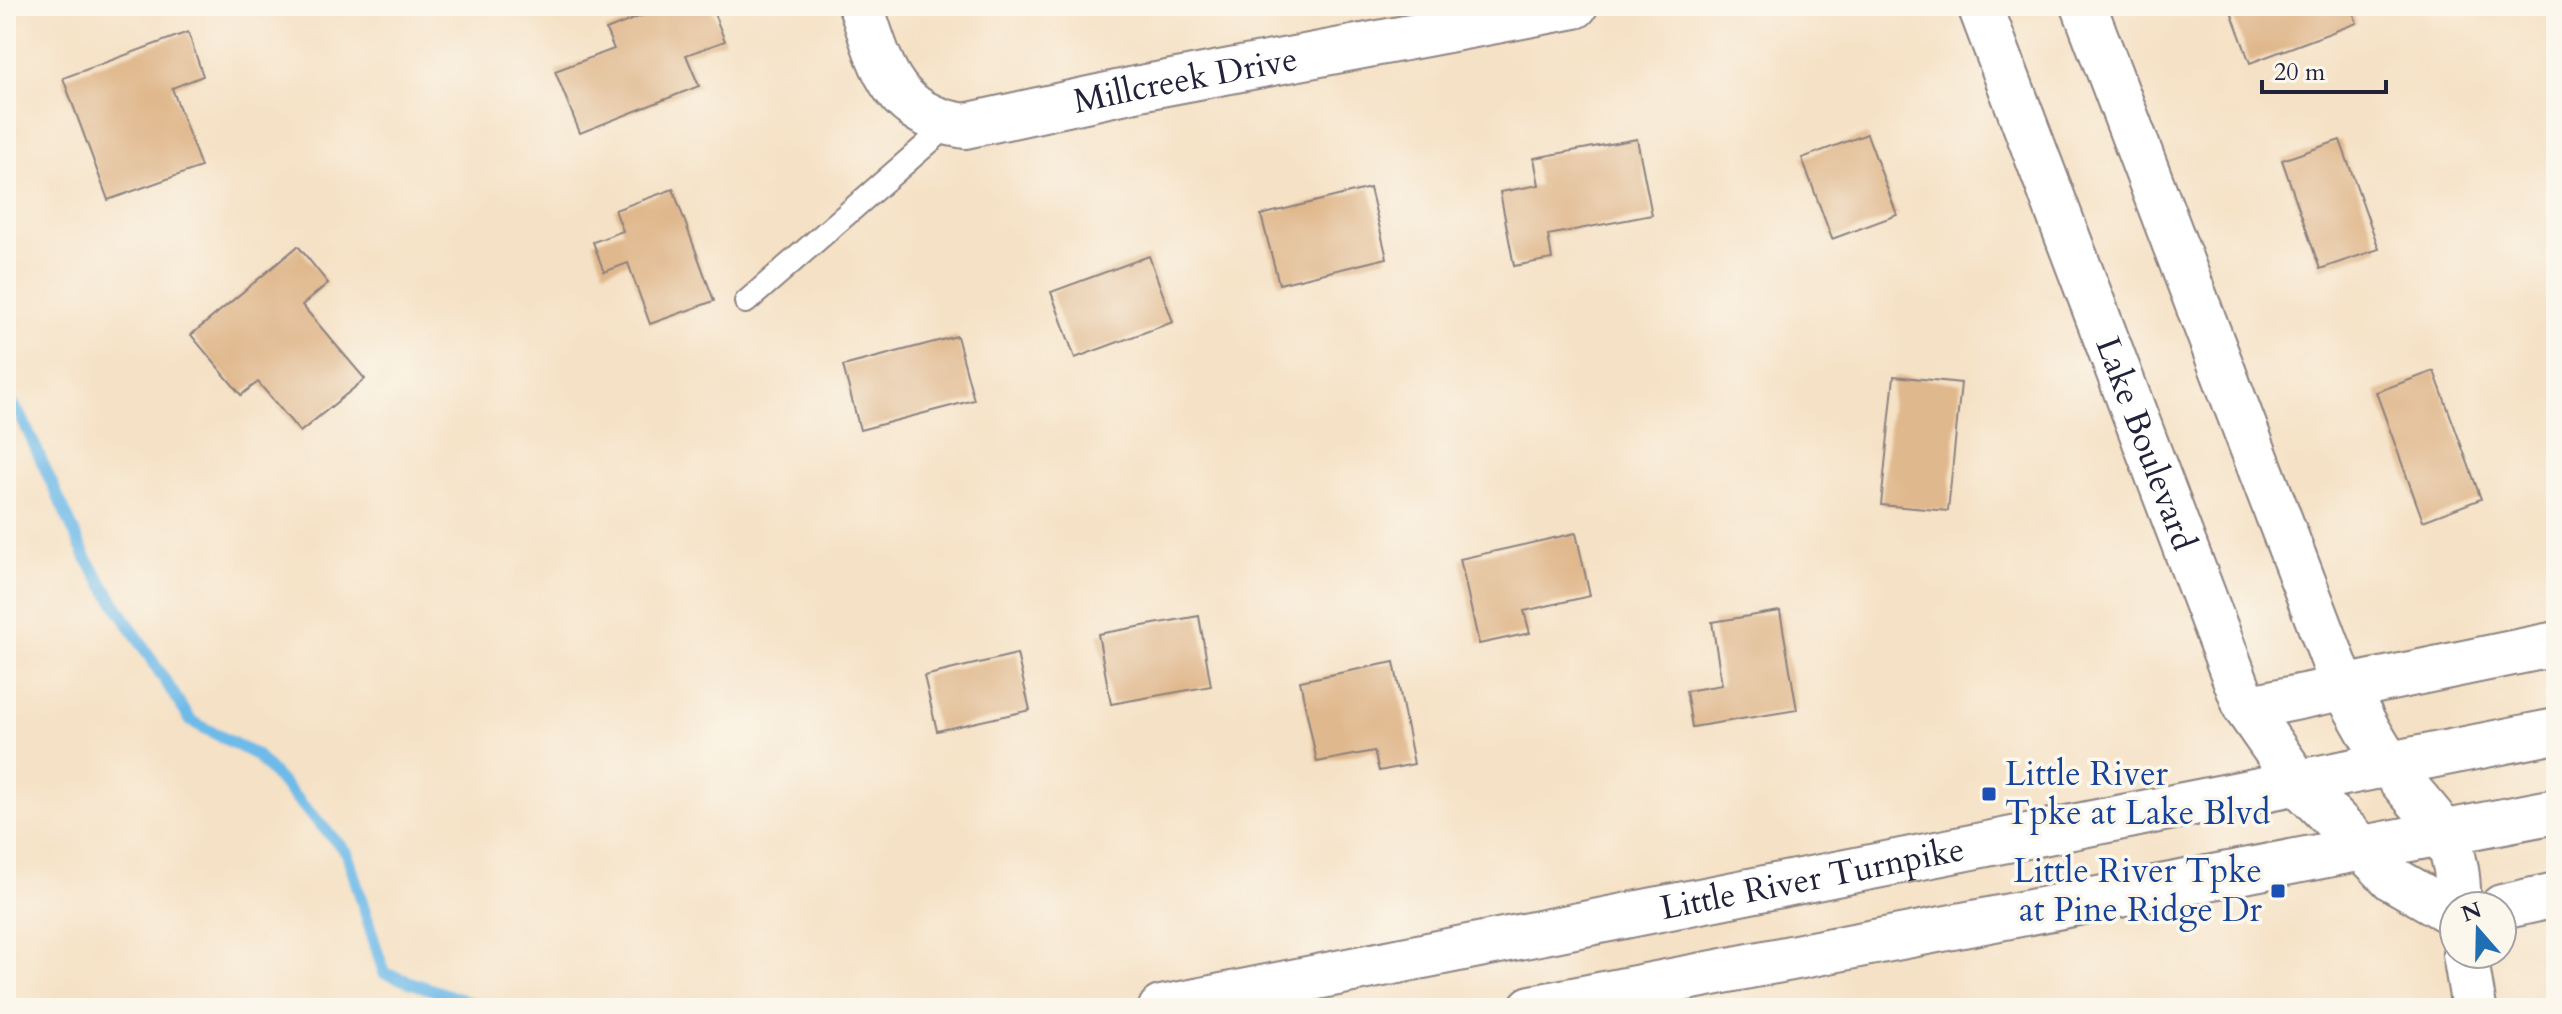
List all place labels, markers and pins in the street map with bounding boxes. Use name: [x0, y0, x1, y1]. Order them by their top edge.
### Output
place label: Little River Tpke at Lake Blvd: [2005, 751, 2270, 836]
marker: Little River Tpke at Lake Blvd: [1980, 785, 1998, 803]
place label: Little River Tpke at Pine Ridge Dr: [2013, 848, 2263, 933]
marker: Little River Tpke at Pine Ridge Dr: [2269, 882, 2287, 900]

